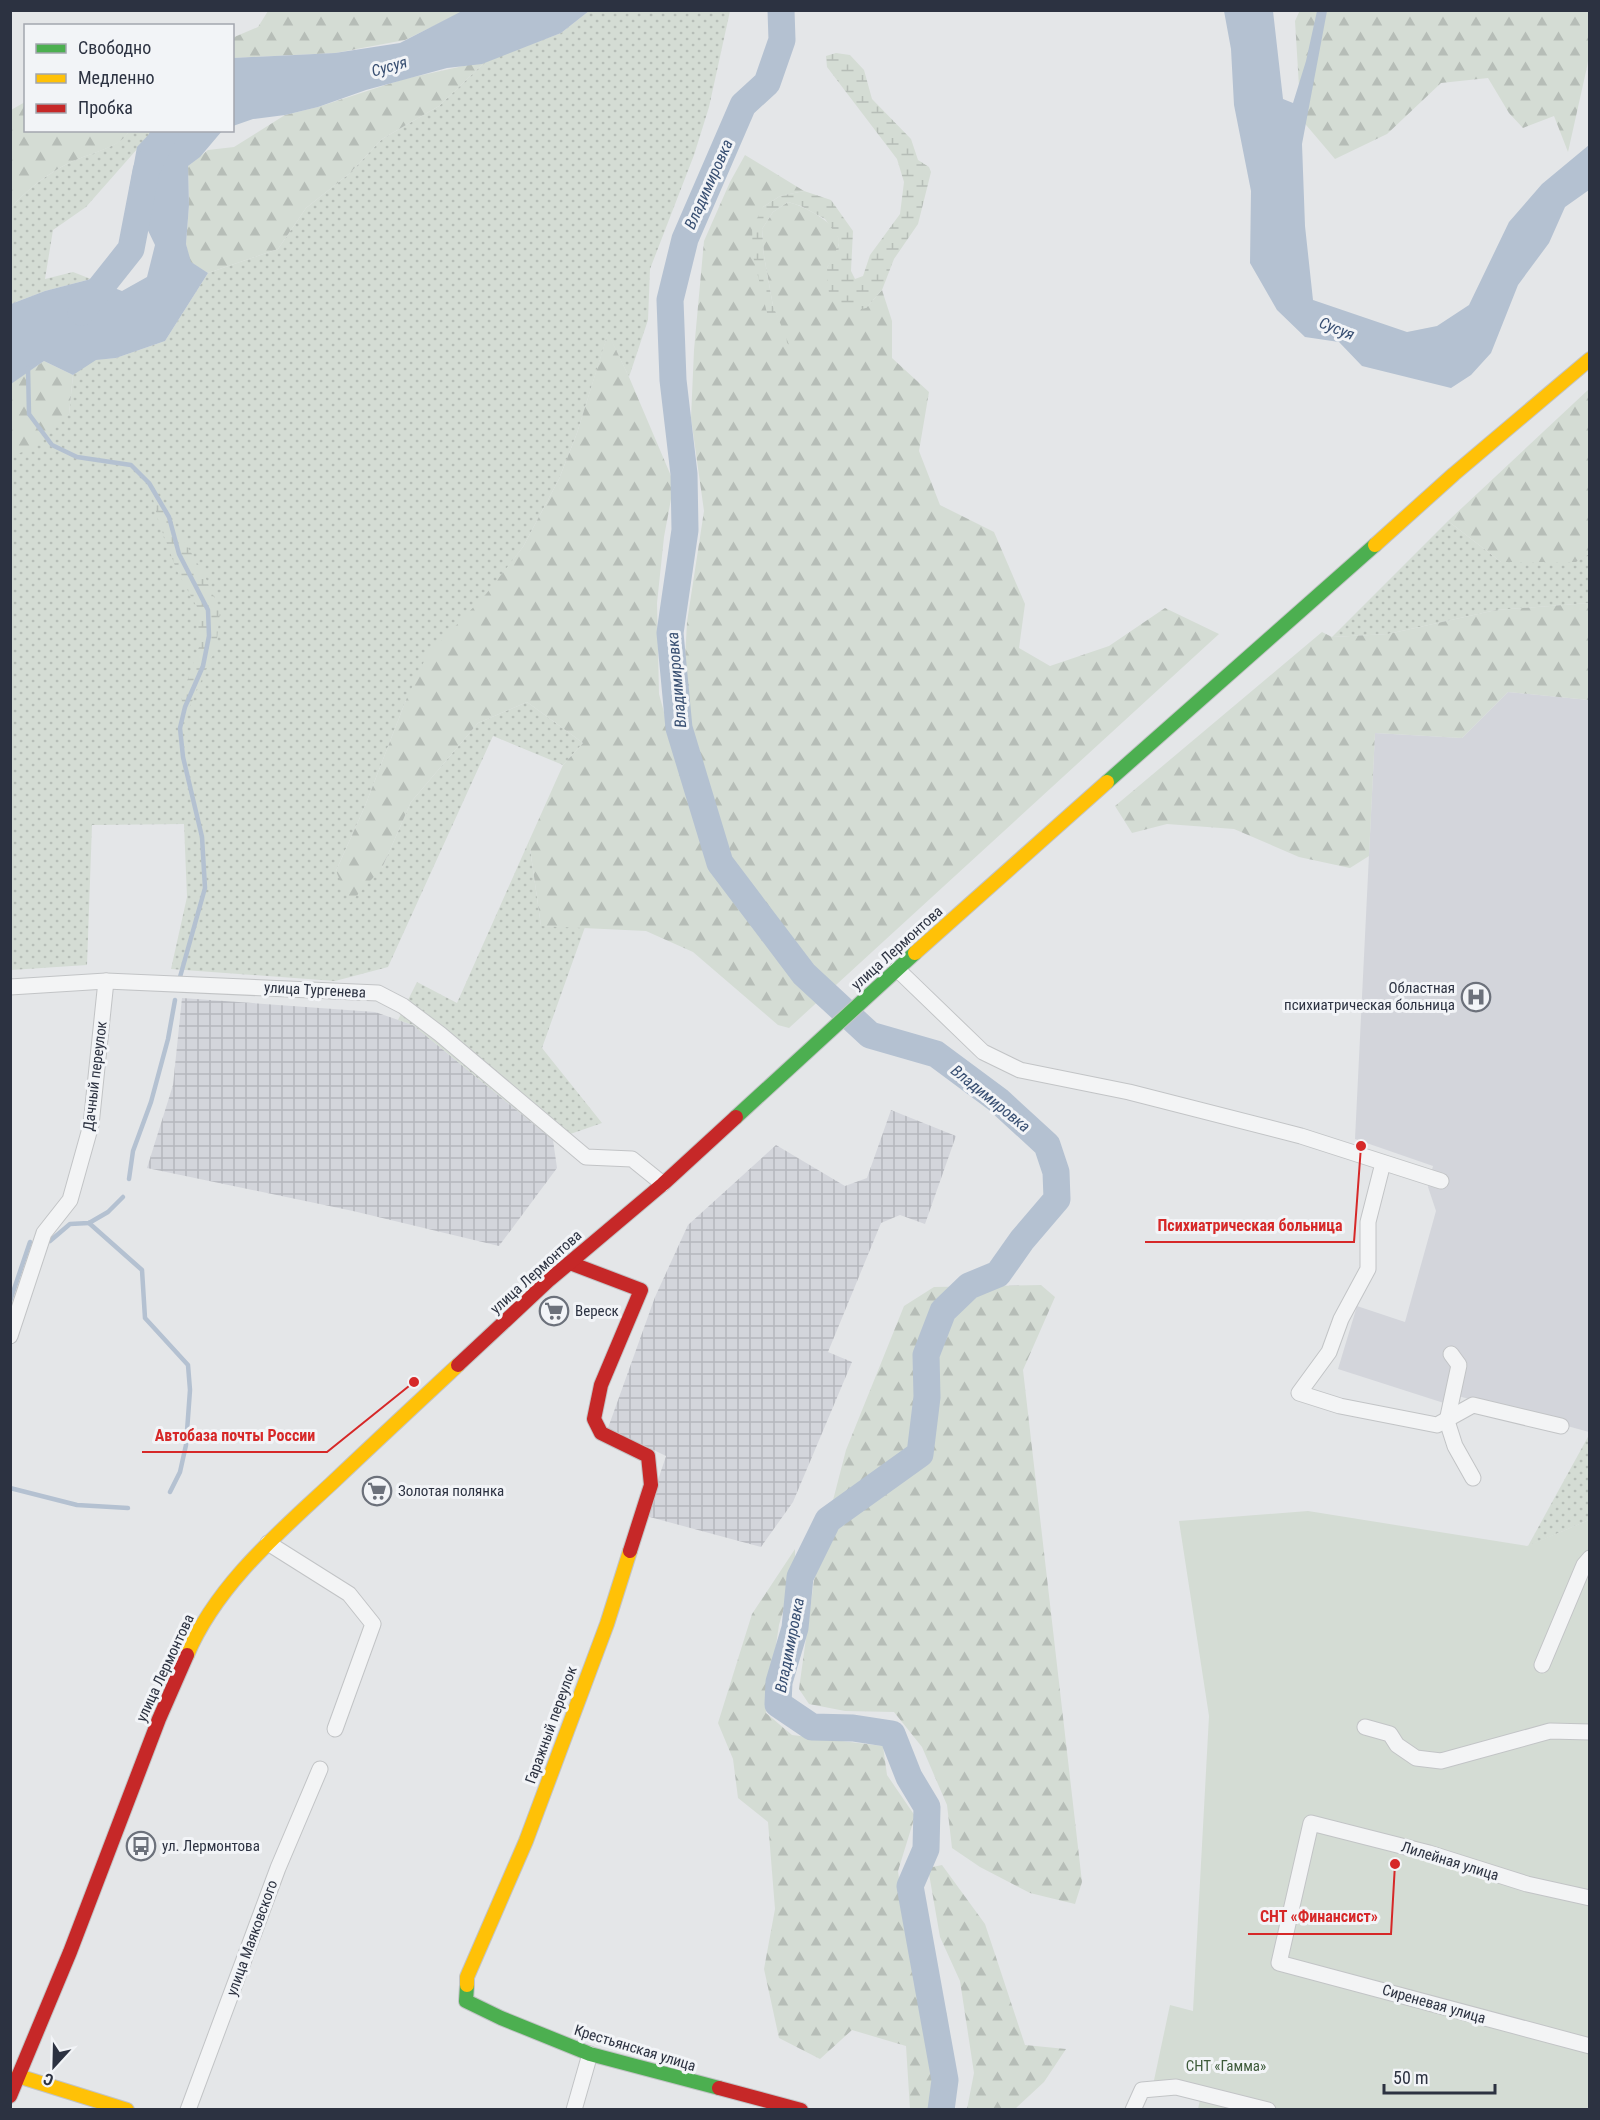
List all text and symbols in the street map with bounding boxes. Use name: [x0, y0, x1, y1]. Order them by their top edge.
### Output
legend: [24, 24, 234, 132]
text: Свободно: [78, 37, 151, 58]
water label: Сусуя: [369, 52, 410, 81]
text: Медленно: [78, 67, 155, 88]
text: Пробка: [78, 97, 133, 118]
water label: Владимировка: [680, 136, 737, 232]
water label: Сусуя: [1316, 313, 1358, 344]
water label: Владимировка: [663, 631, 690, 729]
street label: улица Лермонтова: [848, 902, 946, 994]
street label: улица Тургенева: [263, 978, 367, 1002]
place label: Областная психиатрическая больница: [1284, 979, 1455, 1014]
hospital icon: Областная психиатрическая больница: [1460, 981, 1492, 1013]
street label: Дачный переулок: [79, 1020, 111, 1132]
water label: Владимировка: [947, 1061, 1034, 1136]
callout: Психиатрическая больница: [1145, 1208, 1354, 1242]
text: Психиатрическая больница: [1157, 1216, 1343, 1235]
street label: улица Лермонтова: [487, 1226, 585, 1318]
supermarket icon: Вереск: [538, 1295, 570, 1327]
place label: Вереск: [575, 1302, 619, 1320]
callout: Автобаза почты России: [142, 1418, 327, 1452]
text: Автобаза почты России: [155, 1426, 315, 1445]
supermarket icon: Золотая полянка: [361, 1475, 393, 1507]
place label: Золотая полянка: [398, 1482, 504, 1500]
water label: Владимировка: [771, 1596, 808, 1694]
street label: улица Лермонтова: [132, 1611, 198, 1725]
street label: Гаражный переулок: [521, 1664, 581, 1786]
bus stop icon: ул. Лермонтова: [125, 1830, 157, 1862]
place label: ул. Лермонтова: [162, 1837, 260, 1855]
street label: Лилейная улица: [1399, 1838, 1501, 1884]
street label: улица Маяковского: [223, 1878, 281, 1998]
callout: СНТ «Финансист»: [1248, 1900, 1391, 1934]
text: СНТ «Финансист»: [1260, 1907, 1378, 1926]
street label: Сиреневая улица: [1380, 1981, 1488, 2027]
street label: Крестьянская улица: [572, 2021, 698, 2075]
north arrow: [24, 2036, 84, 2096]
park label: СНТ «Гамма»: [1186, 2057, 1266, 2075]
scale bar: [1384, 2057, 1495, 2095]
text: 50 m: [1393, 2067, 1428, 2088]
text: С: [41, 2069, 56, 2090]

